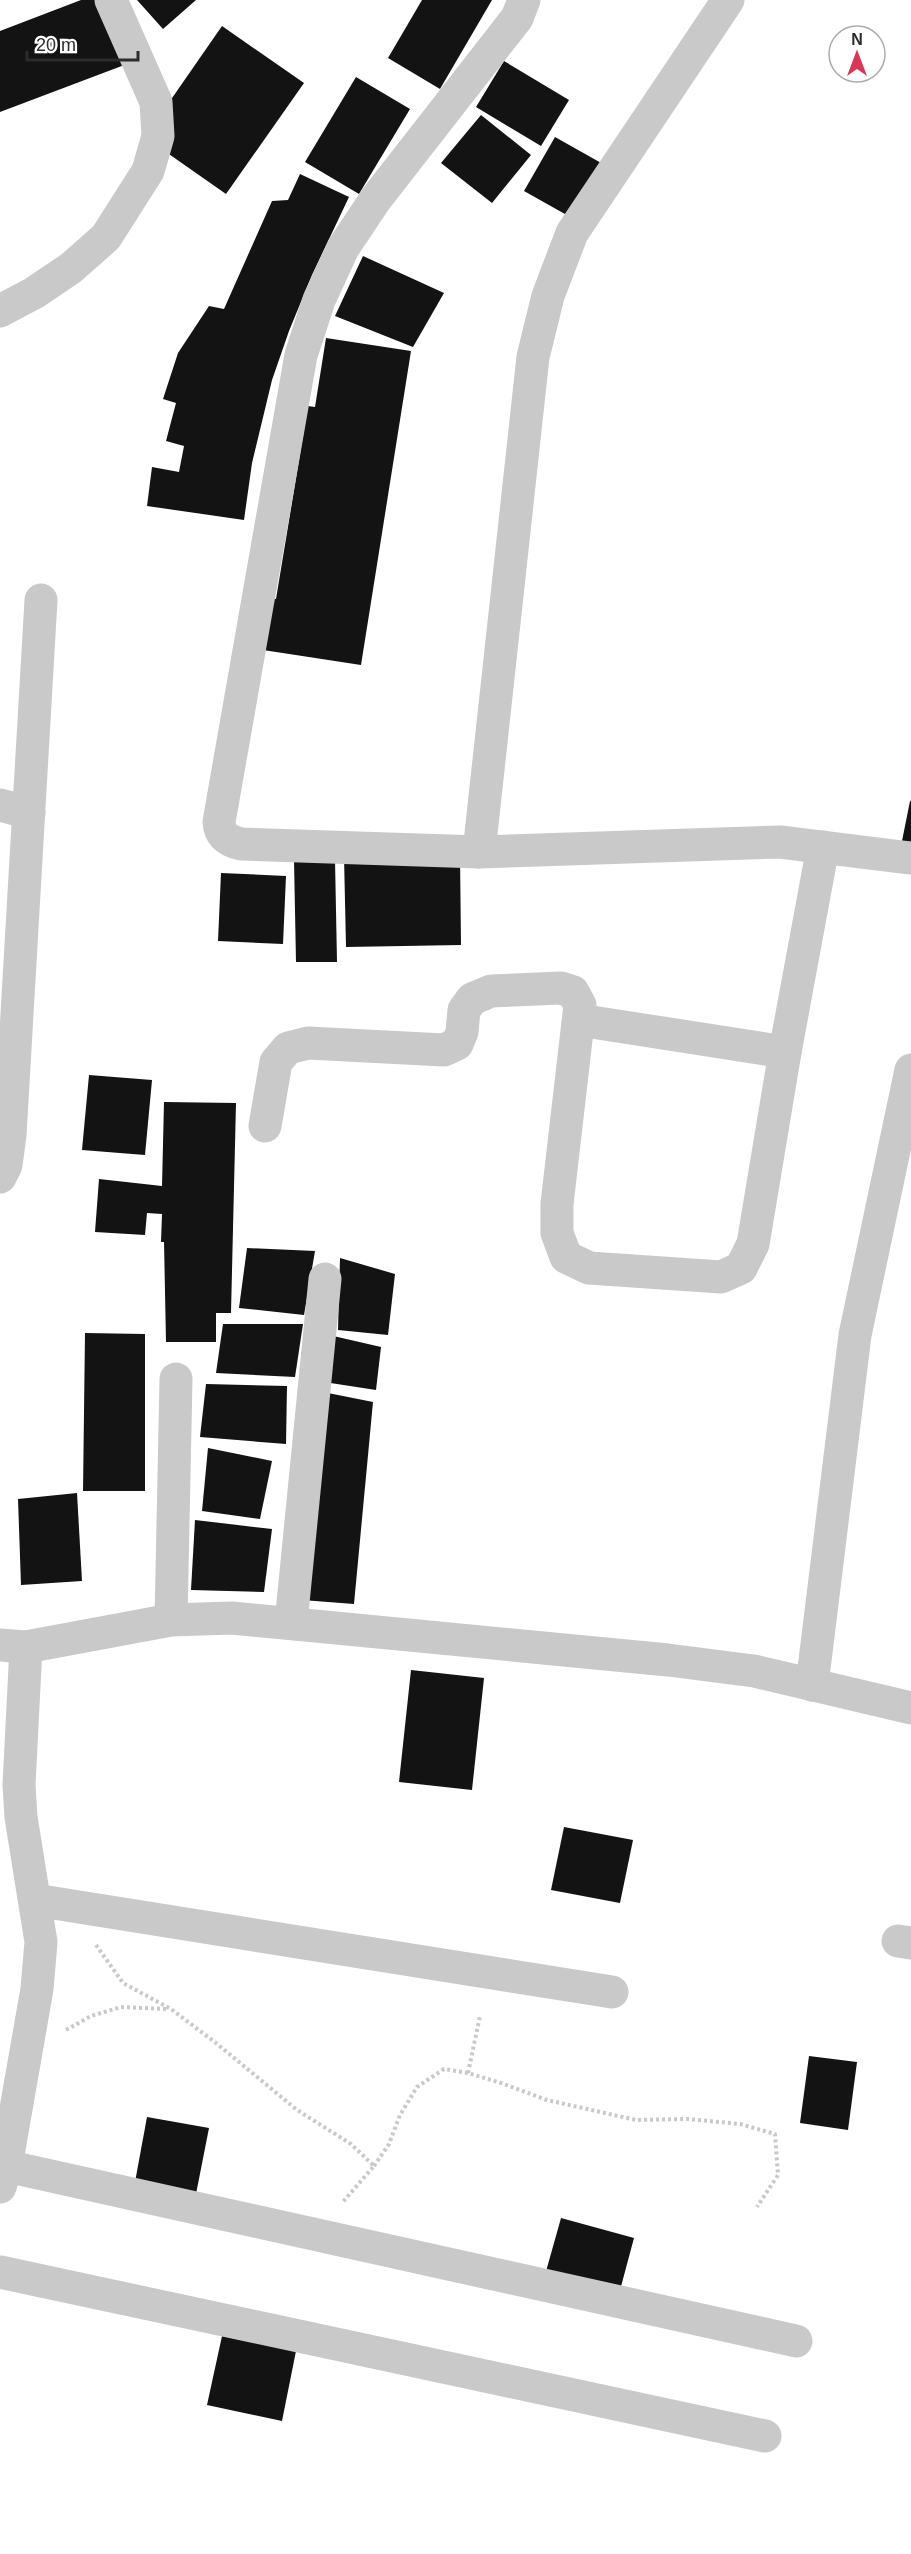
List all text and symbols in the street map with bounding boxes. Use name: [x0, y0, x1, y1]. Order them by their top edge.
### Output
scale bar: [27, 24, 138, 62]
north arrow: [827, 24, 887, 84]
text: N: [851, 31, 863, 48]
text: 20 m: [36, 35, 76, 55]

